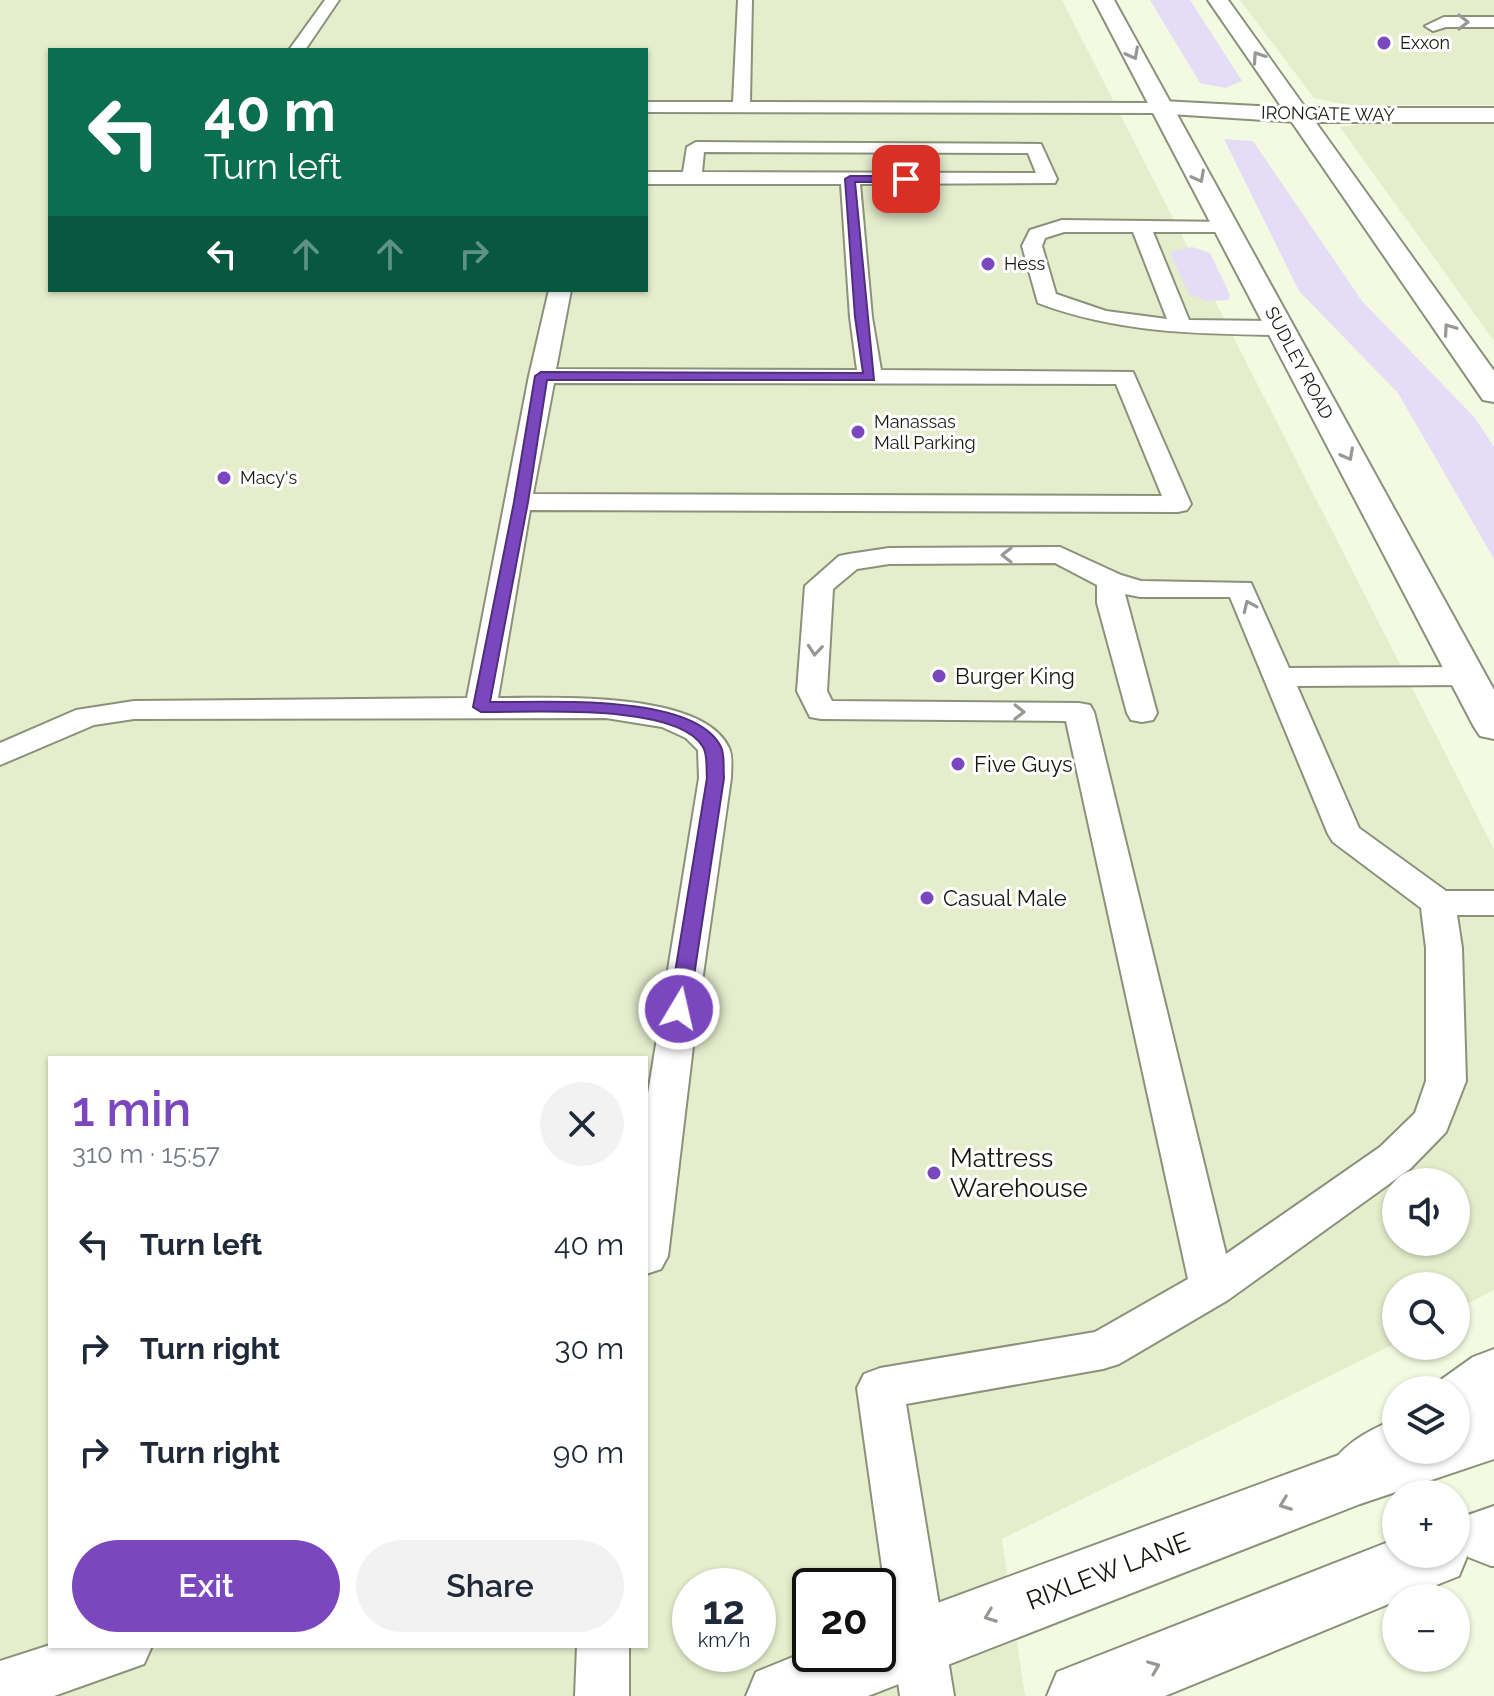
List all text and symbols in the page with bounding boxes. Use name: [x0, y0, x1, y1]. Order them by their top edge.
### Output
one-way arrow: [1457, 13, 1470, 31]
place label: Exxon: [1400, 32, 1450, 53]
marker: Exxon: [1375, 34, 1393, 52]
one-way arrow: [1123, 45, 1139, 60]
one-way arrow: [1253, 51, 1268, 66]
text: 40 m: [204, 78, 336, 144]
icon: left: [72, 80, 176, 184]
street label: IRONGATE WAY: [1261, 102, 1395, 125]
text: Turn left: [204, 145, 342, 187]
pin: [872, 145, 940, 213]
icon: arrive: [884, 157, 928, 201]
one-way arrow: [1189, 169, 1204, 183]
icon: left: [200, 232, 244, 276]
icon: ahead: [284, 232, 328, 276]
icon: ahead: [368, 232, 412, 276]
icon: right: [452, 232, 496, 276]
place label: Hess: [1004, 253, 1045, 274]
marker: Hess: [979, 255, 997, 273]
street label: SUDLEY ROAD: [1261, 303, 1338, 423]
one-way arrow: [1444, 323, 1459, 338]
place label: Manassas Mall Parking: [874, 411, 976, 453]
marker: Manassas Mall Parking: [849, 423, 867, 441]
one-way arrow: [1339, 447, 1354, 462]
place label: Macy's: [240, 467, 297, 488]
marker: Macy's: [215, 469, 233, 487]
one-way arrow: [1000, 546, 1013, 564]
one-way arrow: [1242, 600, 1258, 614]
one-way arrow: [807, 644, 824, 657]
place label: Burger King: [955, 663, 1075, 689]
marker: Burger King: [930, 667, 948, 685]
one-way arrow: [1013, 703, 1026, 720]
place label: Five Guys: [974, 751, 1073, 777]
marker: Five Guys: [949, 755, 967, 773]
place label: Casual Male: [943, 885, 1067, 911]
marker: Casual Male: [918, 889, 936, 907]
position arrow: [637, 967, 721, 1051]
text: 1 min: [72, 1081, 191, 1137]
button: close: [540, 1082, 624, 1166]
text: 310 m · 15:57: [72, 1139, 220, 1169]
place label: Mattress Warehouse: [950, 1143, 1088, 1203]
marker: Mattress Warehouse: [925, 1164, 943, 1182]
map controls: [1382, 1168, 1470, 1672]
button: sound: [1382, 1168, 1470, 1256]
icon: left: [72, 1222, 116, 1266]
text: Turn left: [140, 1227, 262, 1262]
text: 40 m: [554, 1227, 624, 1262]
button: search: [1382, 1272, 1470, 1360]
icon: right: [72, 1326, 116, 1370]
text: Turn right: [140, 1331, 280, 1366]
text: 30 m: [554, 1331, 624, 1366]
button: layers: [1382, 1376, 1470, 1464]
icon: right: [72, 1430, 116, 1474]
text: Turn right: [140, 1435, 280, 1470]
text: 90 m: [553, 1435, 624, 1470]
button: +: [1382, 1480, 1470, 1568]
one-way arrow: [1279, 1494, 1293, 1511]
street label: RIXLEW LANE: [1022, 1526, 1194, 1616]
button: Exit: [72, 1540, 340, 1632]
button: Share: [356, 1540, 624, 1632]
speed limit sign: 20: [792, 1568, 896, 1672]
button: −: [1382, 1584, 1470, 1672]
text: 12: [703, 1586, 745, 1633]
one-way arrow: [983, 1606, 997, 1623]
text: km/h: [698, 1628, 750, 1652]
one-way arrow: [1146, 1660, 1160, 1676]

